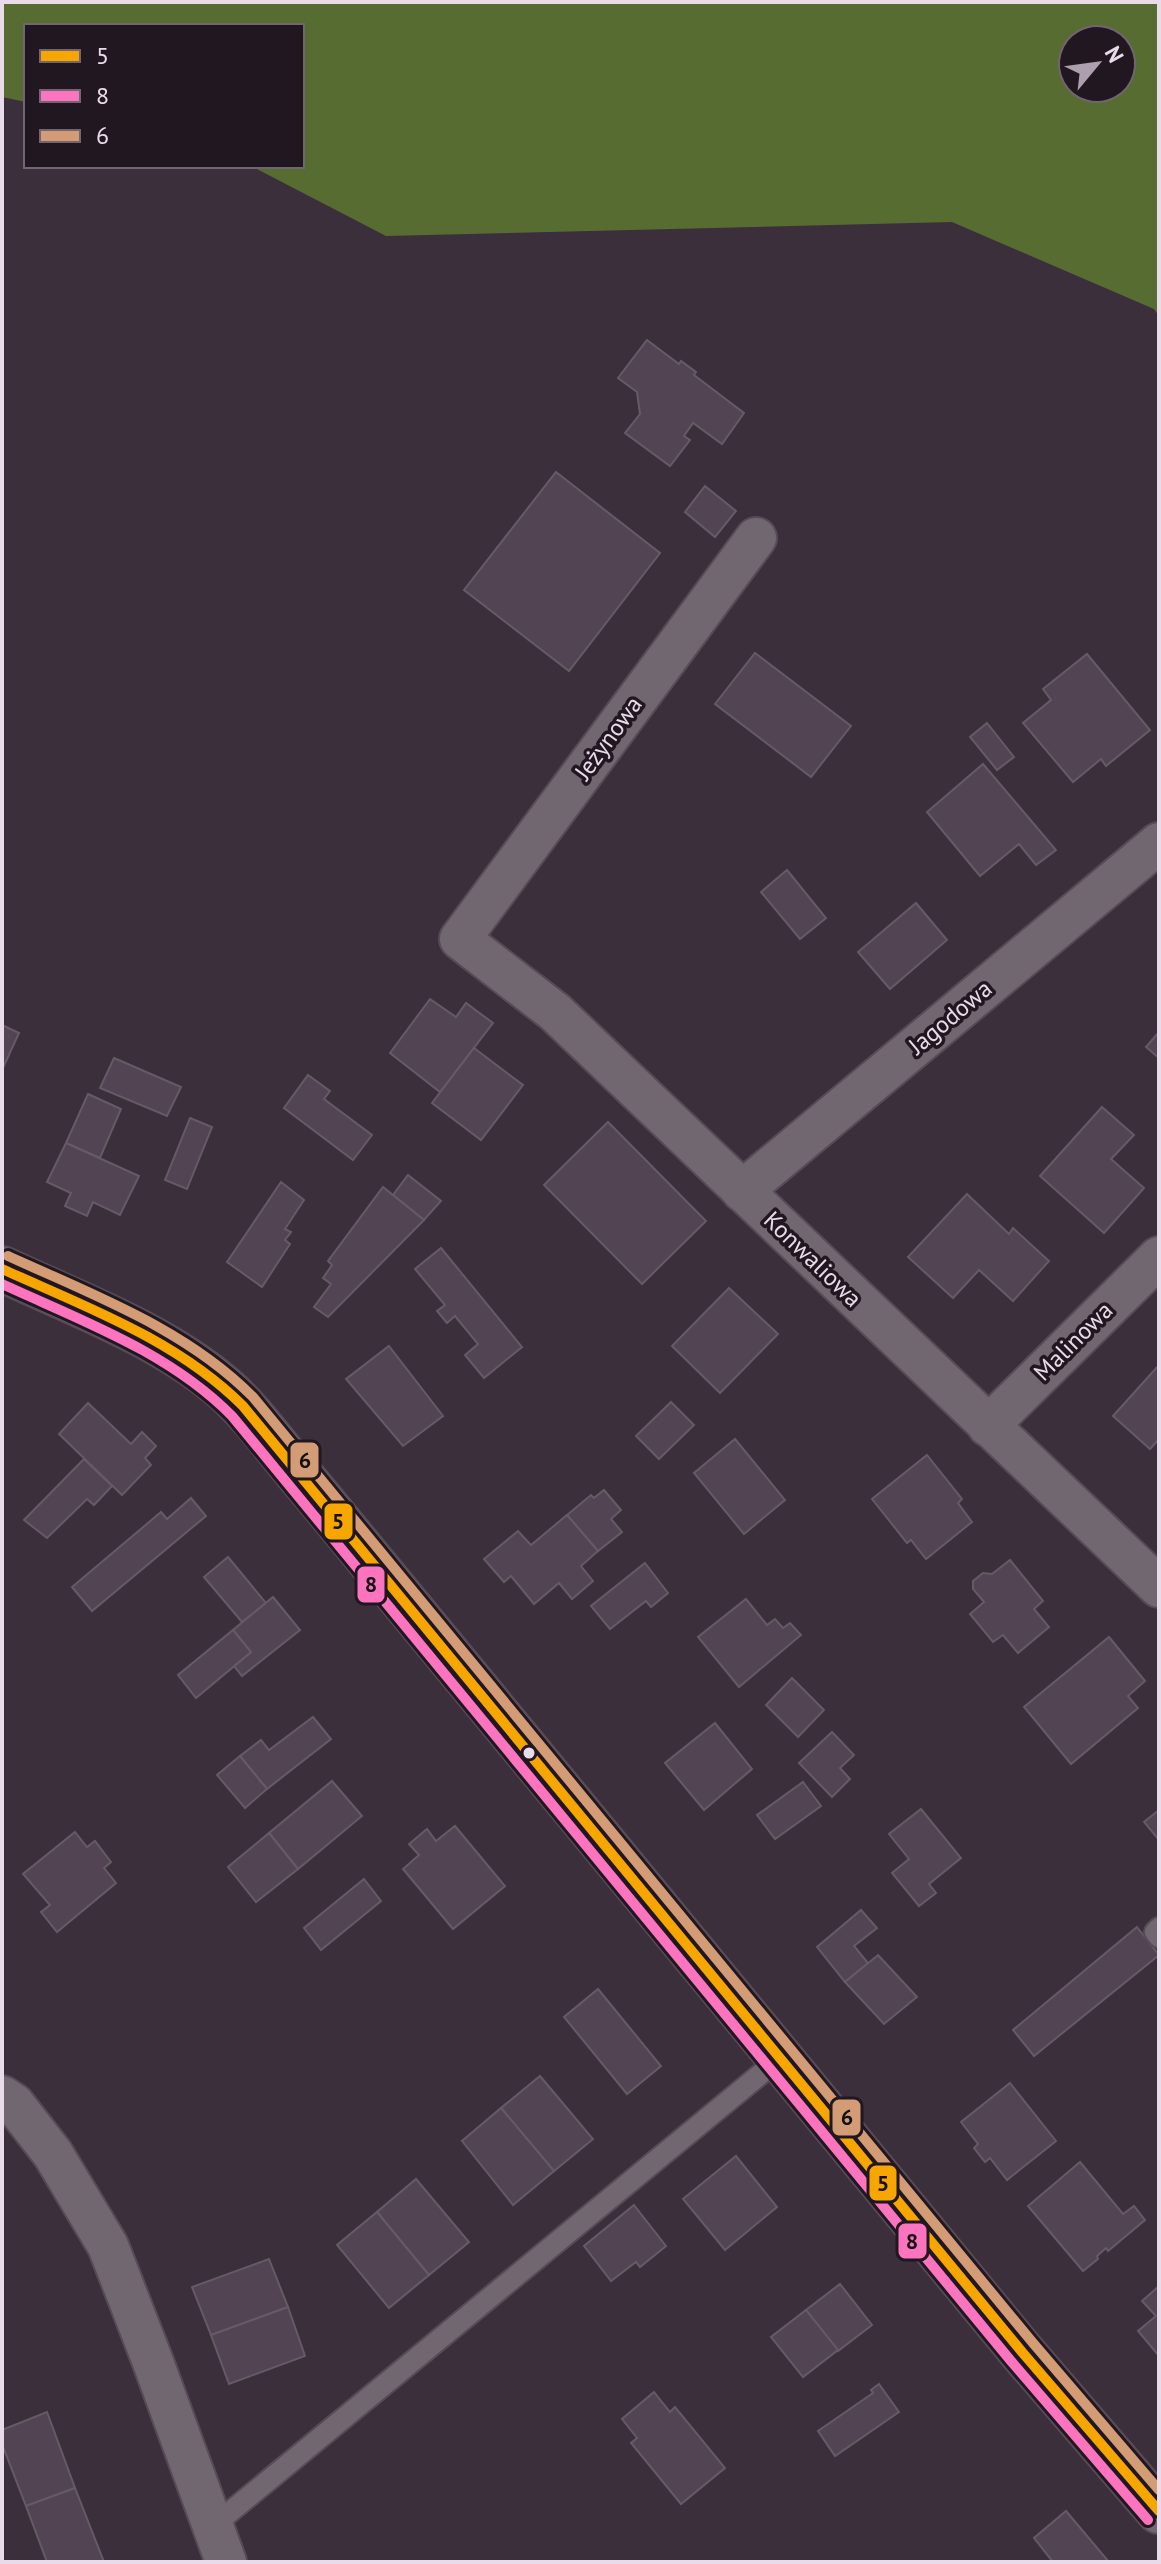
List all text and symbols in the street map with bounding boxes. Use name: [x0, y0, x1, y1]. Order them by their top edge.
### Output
legend: [24, 24, 304, 168]
north arrow: [1057, 24, 1137, 104]
text: 5: [96, 40, 109, 71]
text: N: [1099, 41, 1130, 67]
text: 8: [96, 80, 109, 111]
text: 6: [96, 120, 109, 151]
street label: Jeżynowa: [567, 690, 649, 787]
street label: Jagodowa: [901, 973, 998, 1062]
street label: Konwaliowa: [757, 1205, 869, 1313]
street label: Malinowa: [1027, 1295, 1119, 1387]
line badge: 6: [289, 1441, 320, 1479]
text: 6: [299, 1446, 311, 1474]
line badge: 5: [323, 1502, 354, 1541]
text: 5: [332, 1507, 344, 1535]
line badge: 8: [356, 1565, 386, 1604]
text: 8: [365, 1570, 377, 1598]
unlabelled marker: [521, 1745, 537, 1761]
line badge: 6: [831, 2098, 862, 2137]
text: 6: [841, 2103, 853, 2131]
line badge: 5: [868, 2164, 898, 2202]
text: 5: [877, 2169, 889, 2197]
line badge: 8: [897, 2222, 928, 2260]
text: 8: [906, 2227, 918, 2255]

